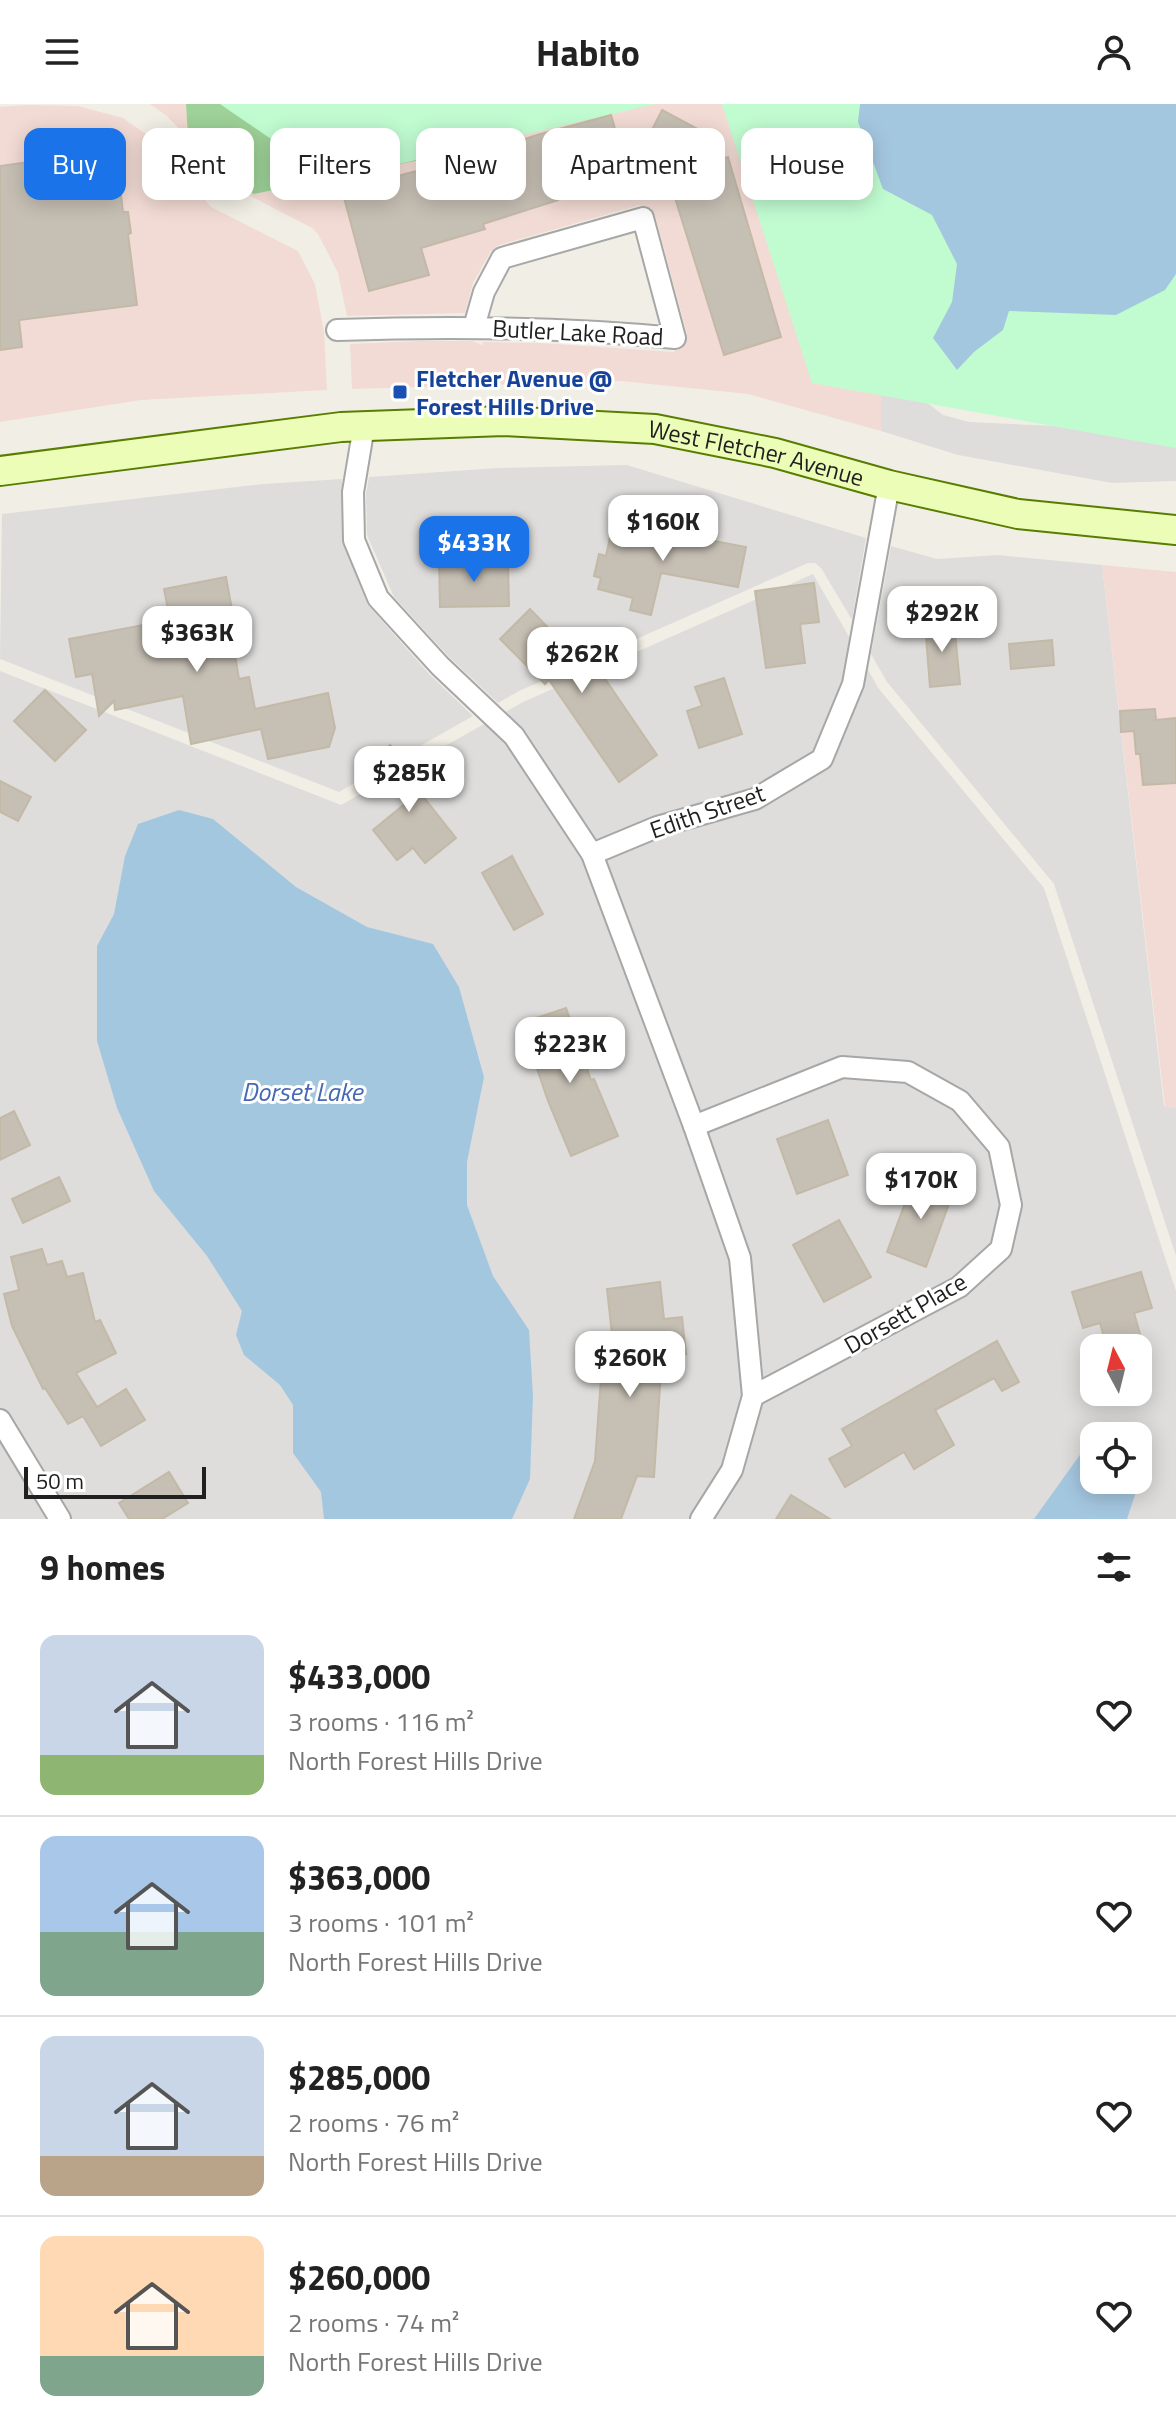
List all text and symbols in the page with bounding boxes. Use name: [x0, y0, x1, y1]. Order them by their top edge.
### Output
text: Habito: [536, 25, 640, 80]
icon: menu: [40, 30, 84, 74]
icon: person: [1092, 30, 1136, 74]
chip: Buy: [24, 128, 126, 200]
chip: Rent: [142, 128, 254, 200]
chip: Filters: [270, 128, 400, 200]
chip: New: [416, 128, 526, 200]
chip: Apartment: [542, 128, 725, 200]
chip: House: [741, 128, 873, 200]
street label: Butler Lake Road: [492, 310, 664, 354]
place label: Fletcher Avenue @ Forest Hills Drive: [416, 360, 612, 424]
marker: Fletcher Avenue @ Forest Hills Drive: [391, 383, 409, 401]
street label: West Fletcher Avenue: [645, 410, 868, 495]
pin: $160K: [607, 495, 719, 563]
text: $160K: [626, 501, 700, 540]
pin: $433K: [418, 516, 530, 584]
text: $433K: [437, 522, 511, 561]
pin: $292K: [886, 586, 998, 654]
text: $292K: [905, 592, 979, 631]
pin: $363K: [141, 606, 253, 674]
text: $363K: [160, 612, 234, 651]
pin: $262K: [526, 627, 638, 695]
text: $262K: [545, 633, 619, 672]
pin: $285K: [353, 746, 465, 814]
text: $285K: [372, 752, 446, 791]
street label: Edith Street: [645, 774, 770, 847]
pin: $223K: [514, 1017, 626, 1085]
text: $223K: [533, 1023, 607, 1062]
water label: Dorset Lake: [241, 1072, 365, 1111]
pin: $170K: [865, 1153, 977, 1221]
text: $170K: [884, 1159, 958, 1198]
street label: Dorsett Place: [837, 1263, 973, 1363]
pin: $260K: [574, 1331, 686, 1399]
north arrow: [1080, 1334, 1152, 1406]
map controls: [1080, 1334, 1152, 1494]
text: $260K: [593, 1337, 667, 1376]
button: locate: [1080, 1422, 1152, 1494]
scale bar: [24, 1463, 206, 1499]
text: 50 m: [36, 1464, 84, 1498]
text: 9 homes: [40, 1541, 165, 1593]
icon: filters: [1092, 1545, 1136, 1589]
text: $433,000: [288, 1650, 430, 1702]
icon: home: [104, 1667, 200, 1763]
icon: heart: [1092, 1693, 1136, 1737]
text: 3 rooms · 116 m²: [288, 1702, 474, 1741]
text: North Forest Hills Drive: [288, 1741, 543, 1780]
text: $363,000: [288, 1851, 430, 1903]
icon: home: [104, 1868, 200, 1964]
icon: heart: [1092, 1894, 1136, 1938]
text: 3 rooms · 101 m²: [288, 1903, 474, 1942]
text: North Forest Hills Drive: [288, 1942, 543, 1981]
text: $285,000: [288, 2051, 430, 2103]
icon: home: [104, 2068, 200, 2164]
icon: heart: [1092, 2094, 1136, 2138]
text: 2 rooms · 76 m²: [288, 2103, 459, 2142]
text: North Forest Hills Drive: [288, 2142, 543, 2181]
text: $260,000: [288, 2251, 430, 2303]
icon: home: [104, 2268, 200, 2364]
icon: heart: [1092, 2294, 1136, 2338]
text: 2 rooms · 74 m²: [288, 2303, 459, 2342]
text: North Forest Hills Drive: [288, 2342, 543, 2381]

